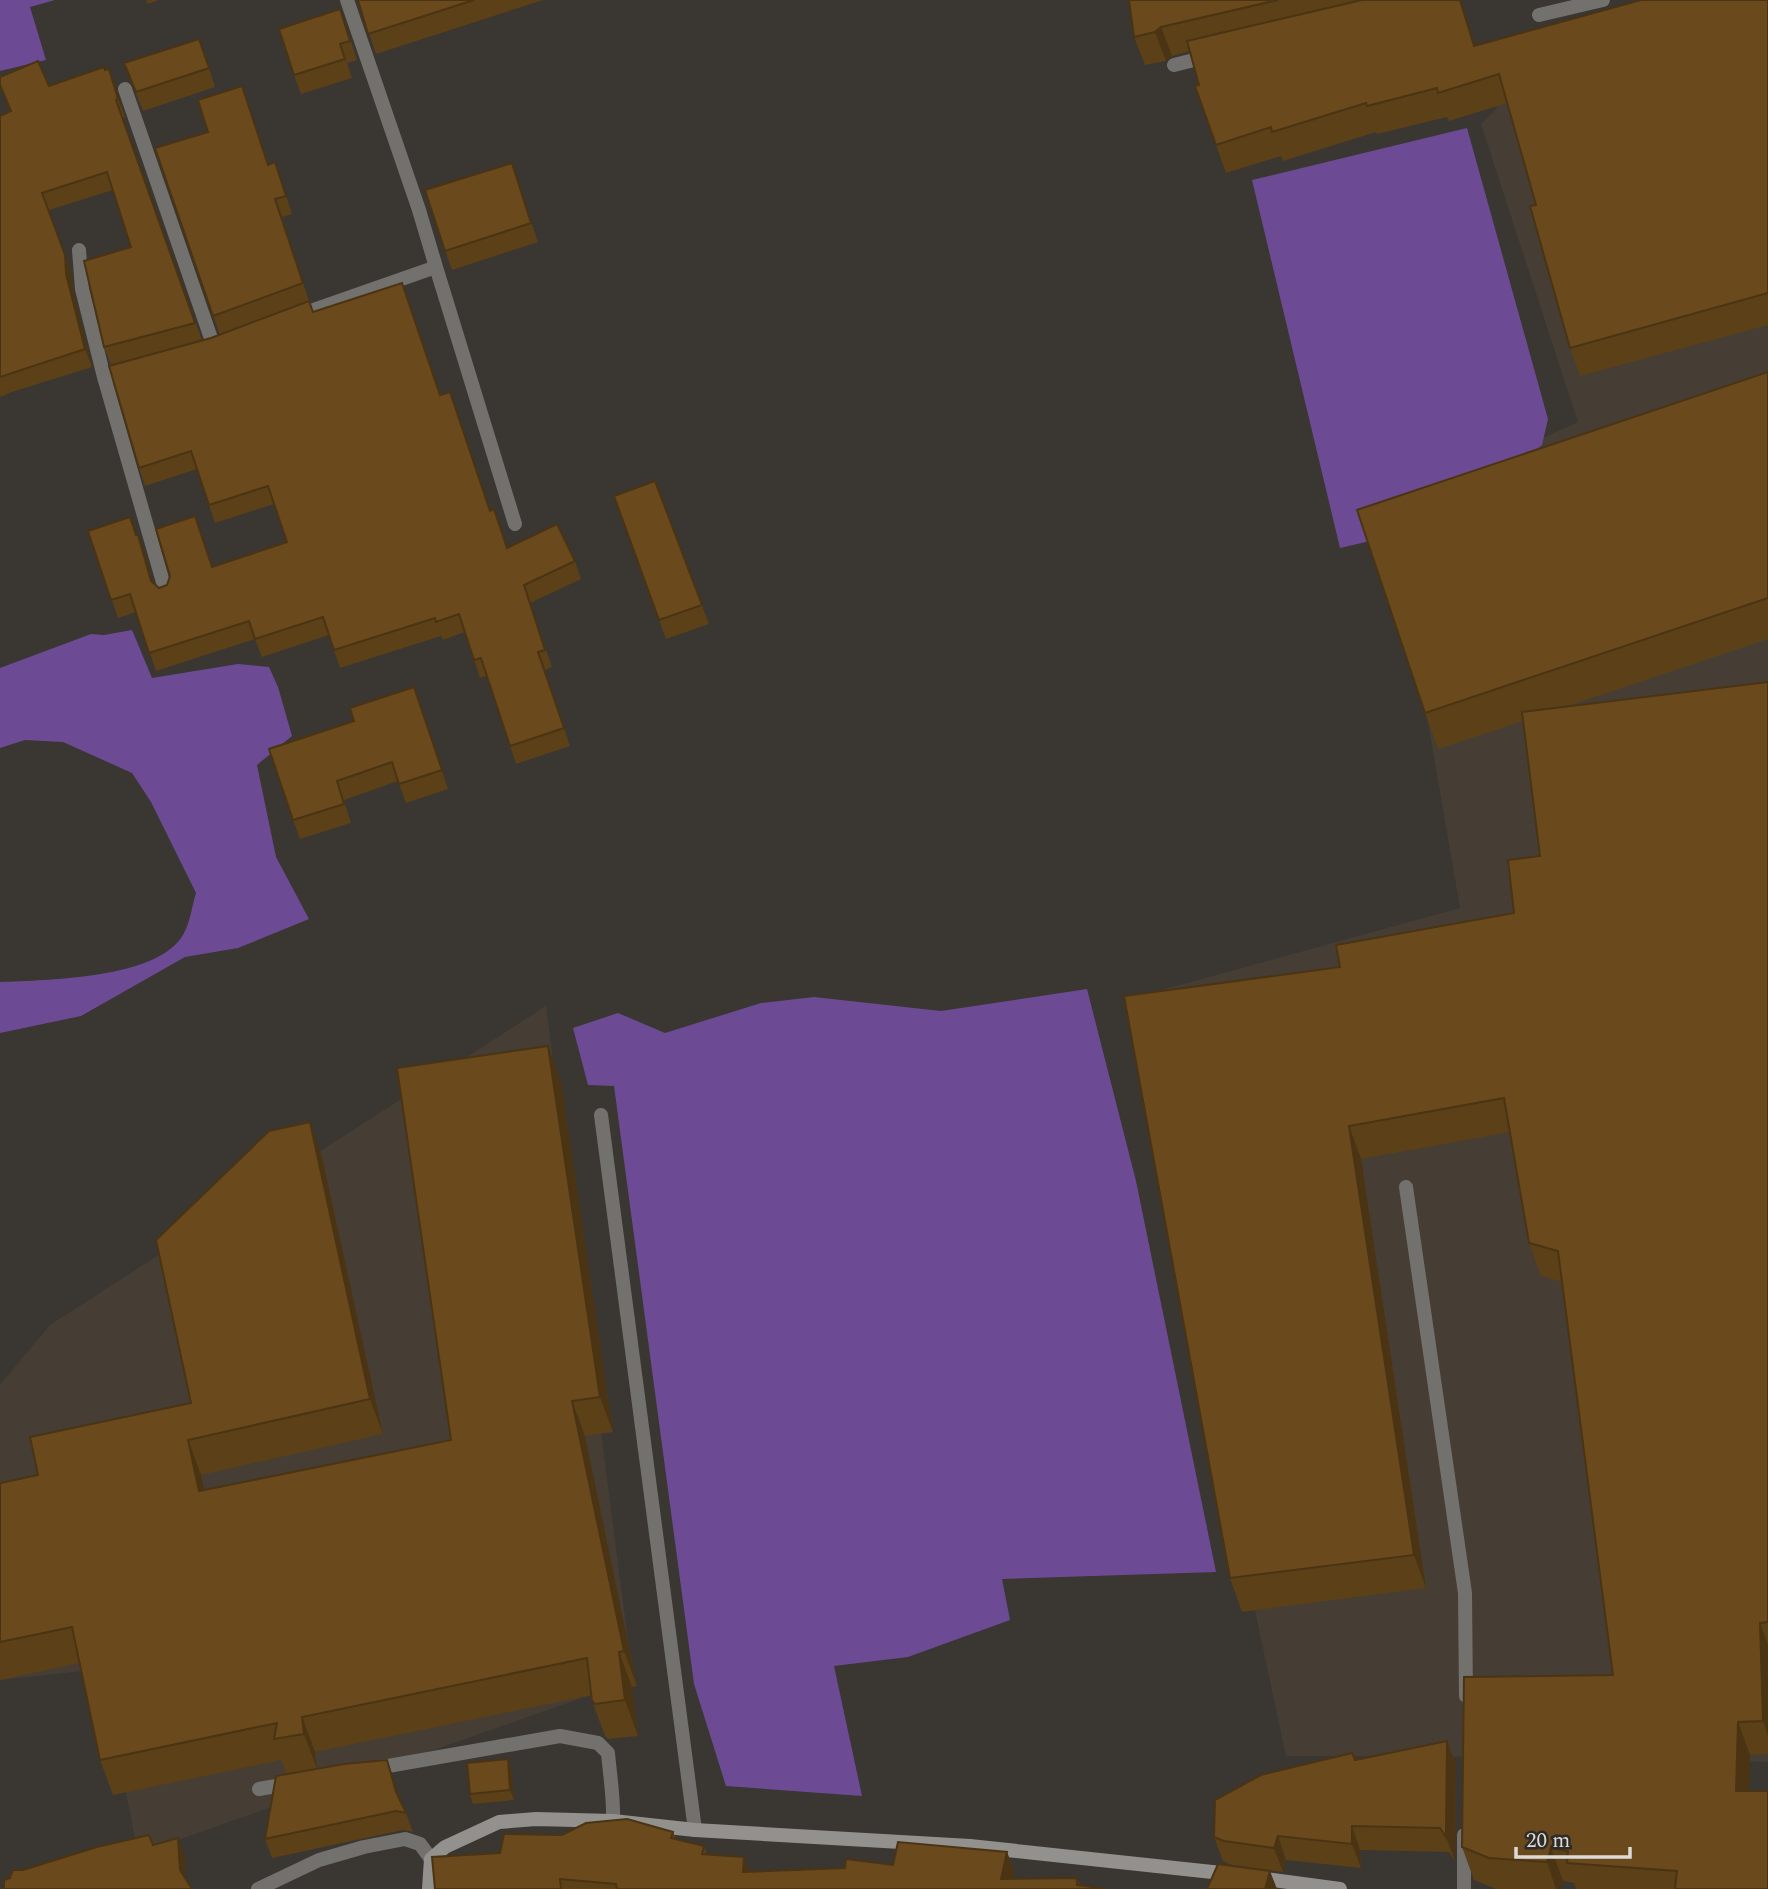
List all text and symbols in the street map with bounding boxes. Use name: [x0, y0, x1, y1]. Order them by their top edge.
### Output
scale bar: [1516, 1815, 1630, 1859]
text: 20 m: [1526, 1825, 1570, 1857]

